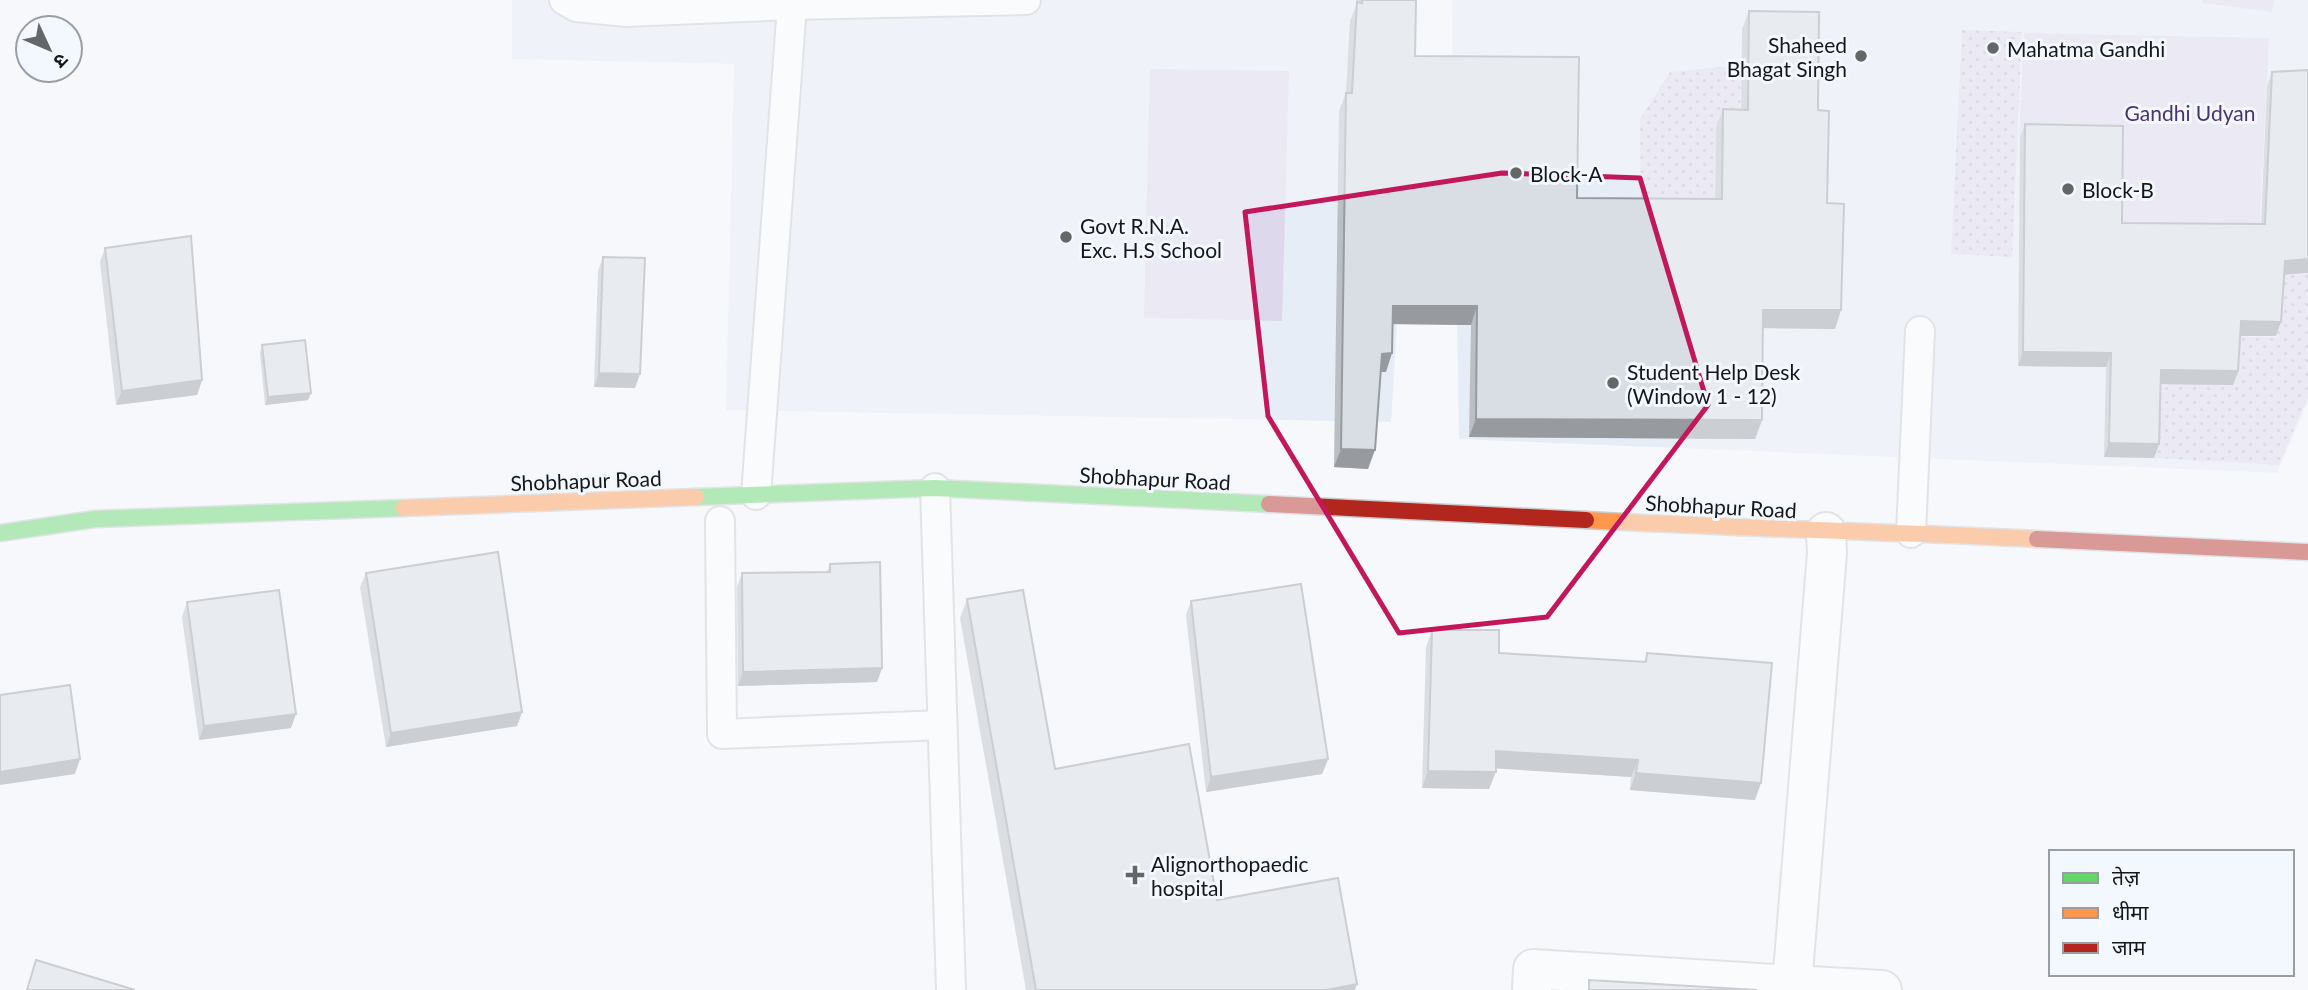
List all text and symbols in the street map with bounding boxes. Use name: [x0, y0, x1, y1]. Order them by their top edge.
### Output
north arrow: [14, 14, 84, 84]
place label: Shaheed Bhagat Singh: [1727, 32, 1847, 81]
place label: Mahatma Gandhi: [2007, 36, 2165, 61]
marker: Mahatma Gandhi: [1985, 40, 2001, 56]
marker: Shaheed Bhagat Singh: [1853, 48, 1869, 64]
text: उ: [49, 49, 74, 74]
park label: Gandhi Udyan: [2125, 100, 2255, 125]
place label: Block-A: [1530, 161, 1603, 186]
marker: Block-A: [1508, 165, 1524, 181]
place label: Block-B: [2082, 177, 2154, 202]
marker: Block-B: [2060, 181, 2076, 197]
place label: Govt R.N.A. Exc. H.S School: [1080, 213, 1222, 262]
marker: Govt R.N.A. Exc. H.S School: [1058, 229, 1074, 245]
place label: Student Help Desk (Window 1 - 12): [1627, 359, 1800, 408]
marker: Student Help Desk (Window 1 - 12): [1605, 375, 1621, 391]
street label: Shobhapur Road: [1079, 462, 1231, 494]
street label: Shobhapur Road: [510, 465, 662, 495]
street label: Shobhapur Road: [1645, 490, 1797, 522]
legend: [2049, 850, 2294, 976]
place label: Alignorthopaedic hospital: [1151, 851, 1309, 900]
text: तेज़: [2112, 864, 2140, 889]
marker: Alignorthopaedic hospital: [1125, 865, 1145, 885]
text: धीमा: [2112, 899, 2149, 924]
text: जाम: [2112, 934, 2146, 959]

